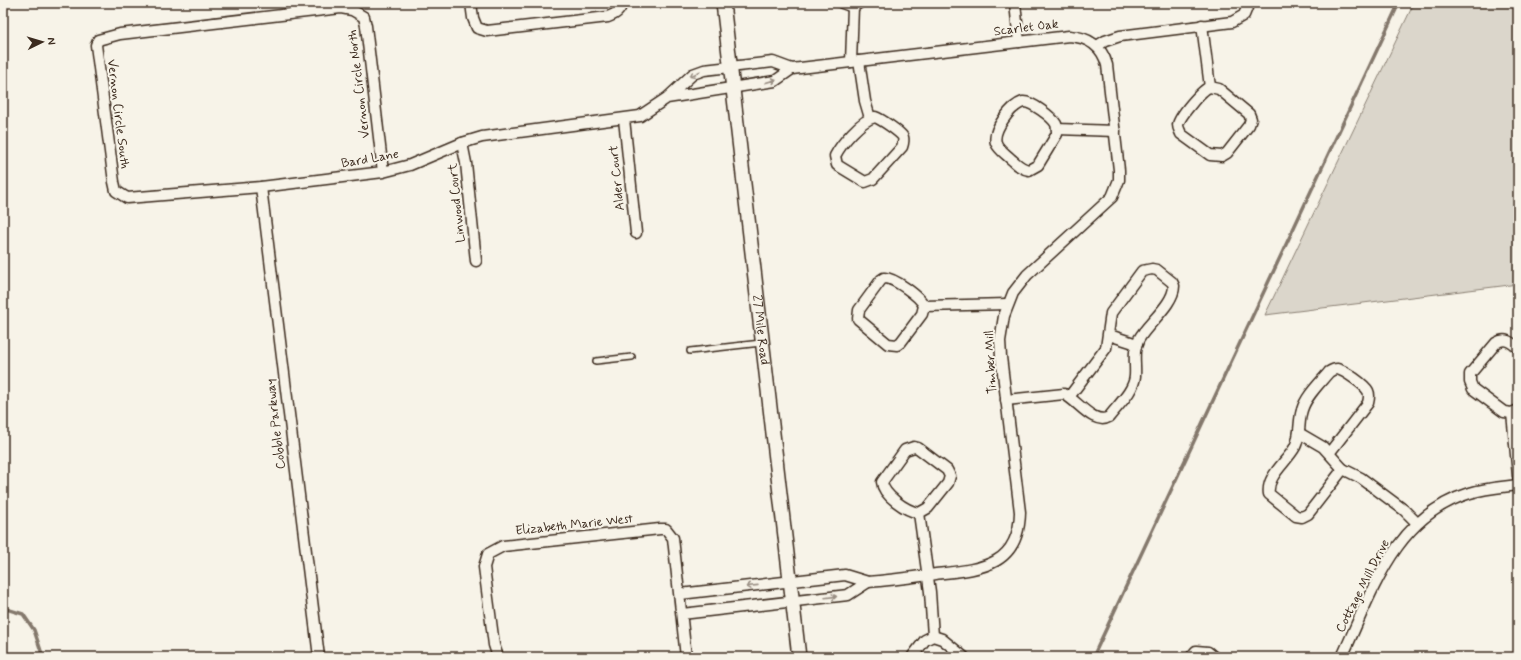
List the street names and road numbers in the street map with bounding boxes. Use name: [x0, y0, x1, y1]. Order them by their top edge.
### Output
street label: Scarlet Oak: [993, 16, 1060, 40]
street label: Vernon Circle North: [344, 29, 374, 139]
street label: Vernon Circle South: [103, 58, 133, 170]
street label: Alder Court: [605, 144, 629, 212]
street label: Bard Lane: [340, 146, 400, 172]
street label: Linwood Court: [444, 162, 470, 244]
street label: 27 Mile Road: [748, 294, 773, 366]
street label: Timber Mill: [981, 330, 1001, 394]
street label: Cobble Parkway: [262, 378, 290, 470]
street label: Elizabeth Marie West: [514, 510, 634, 540]
street label: Cottage Mill Drive: [1332, 536, 1394, 636]

